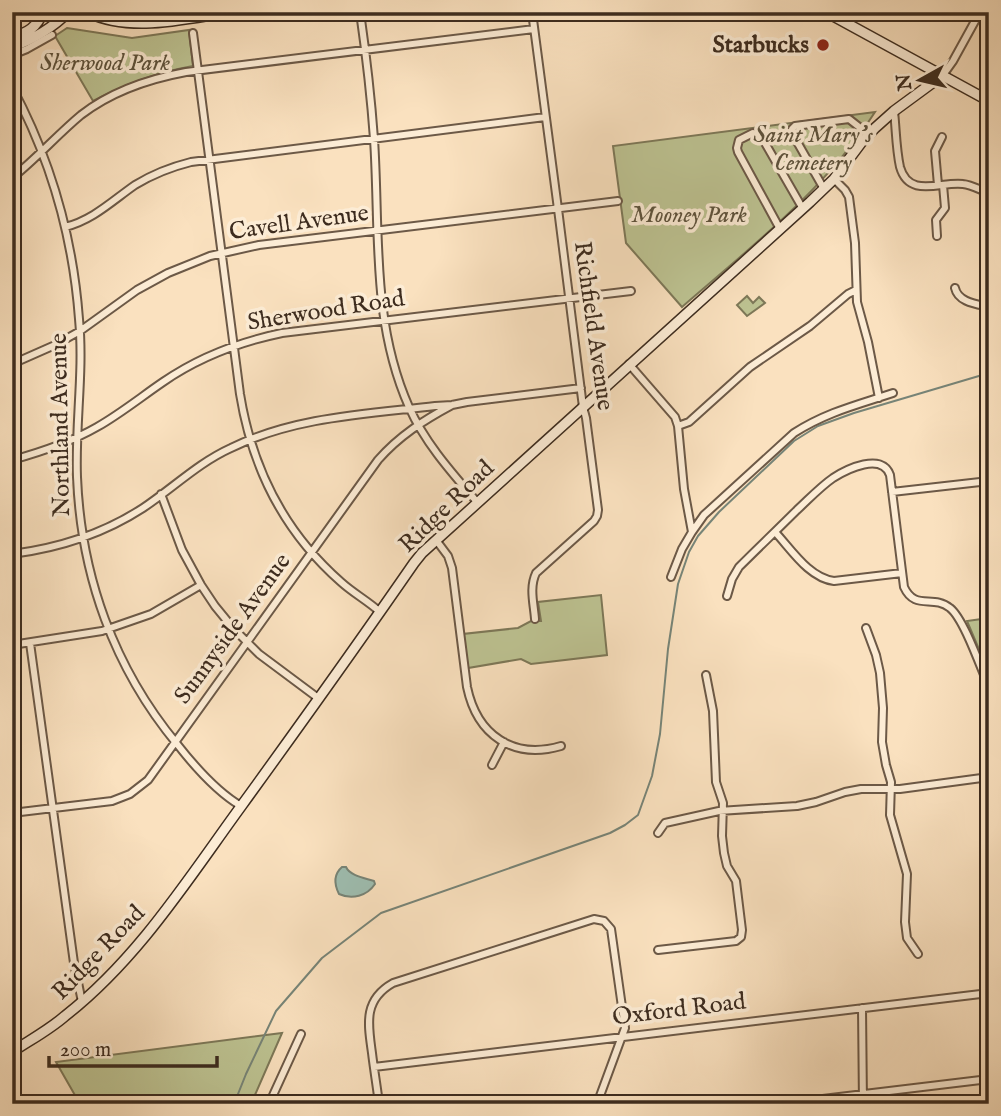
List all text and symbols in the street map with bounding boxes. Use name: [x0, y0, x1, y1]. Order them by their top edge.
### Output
place label: Starbucks: [713, 30, 810, 61]
marker: Starbucks: [815, 37, 831, 53]
north arrow: [886, 46, 956, 116]
park label: Sherwood Park: [40, 48, 170, 79]
text: N: [892, 72, 918, 93]
park label: Saint Mary's Cemetery: [753, 120, 874, 179]
street label: Cavell Avenue: [227, 198, 371, 248]
park label: Mooney Park: [631, 200, 747, 231]
street label: Richfield Avenue: [566, 239, 620, 413]
street label: Sherwood Road: [245, 283, 407, 339]
street label: Northland Avenue: [44, 333, 78, 517]
street label: Ridge Road: [393, 454, 501, 560]
street label: Sunnyside Avenue: [168, 547, 298, 711]
street label: Ridge Road: [46, 899, 152, 1007]
street label: Oxford Road: [611, 986, 748, 1034]
scale bar: [49, 1025, 217, 1069]
text: 200 m: [60, 1037, 111, 1064]

